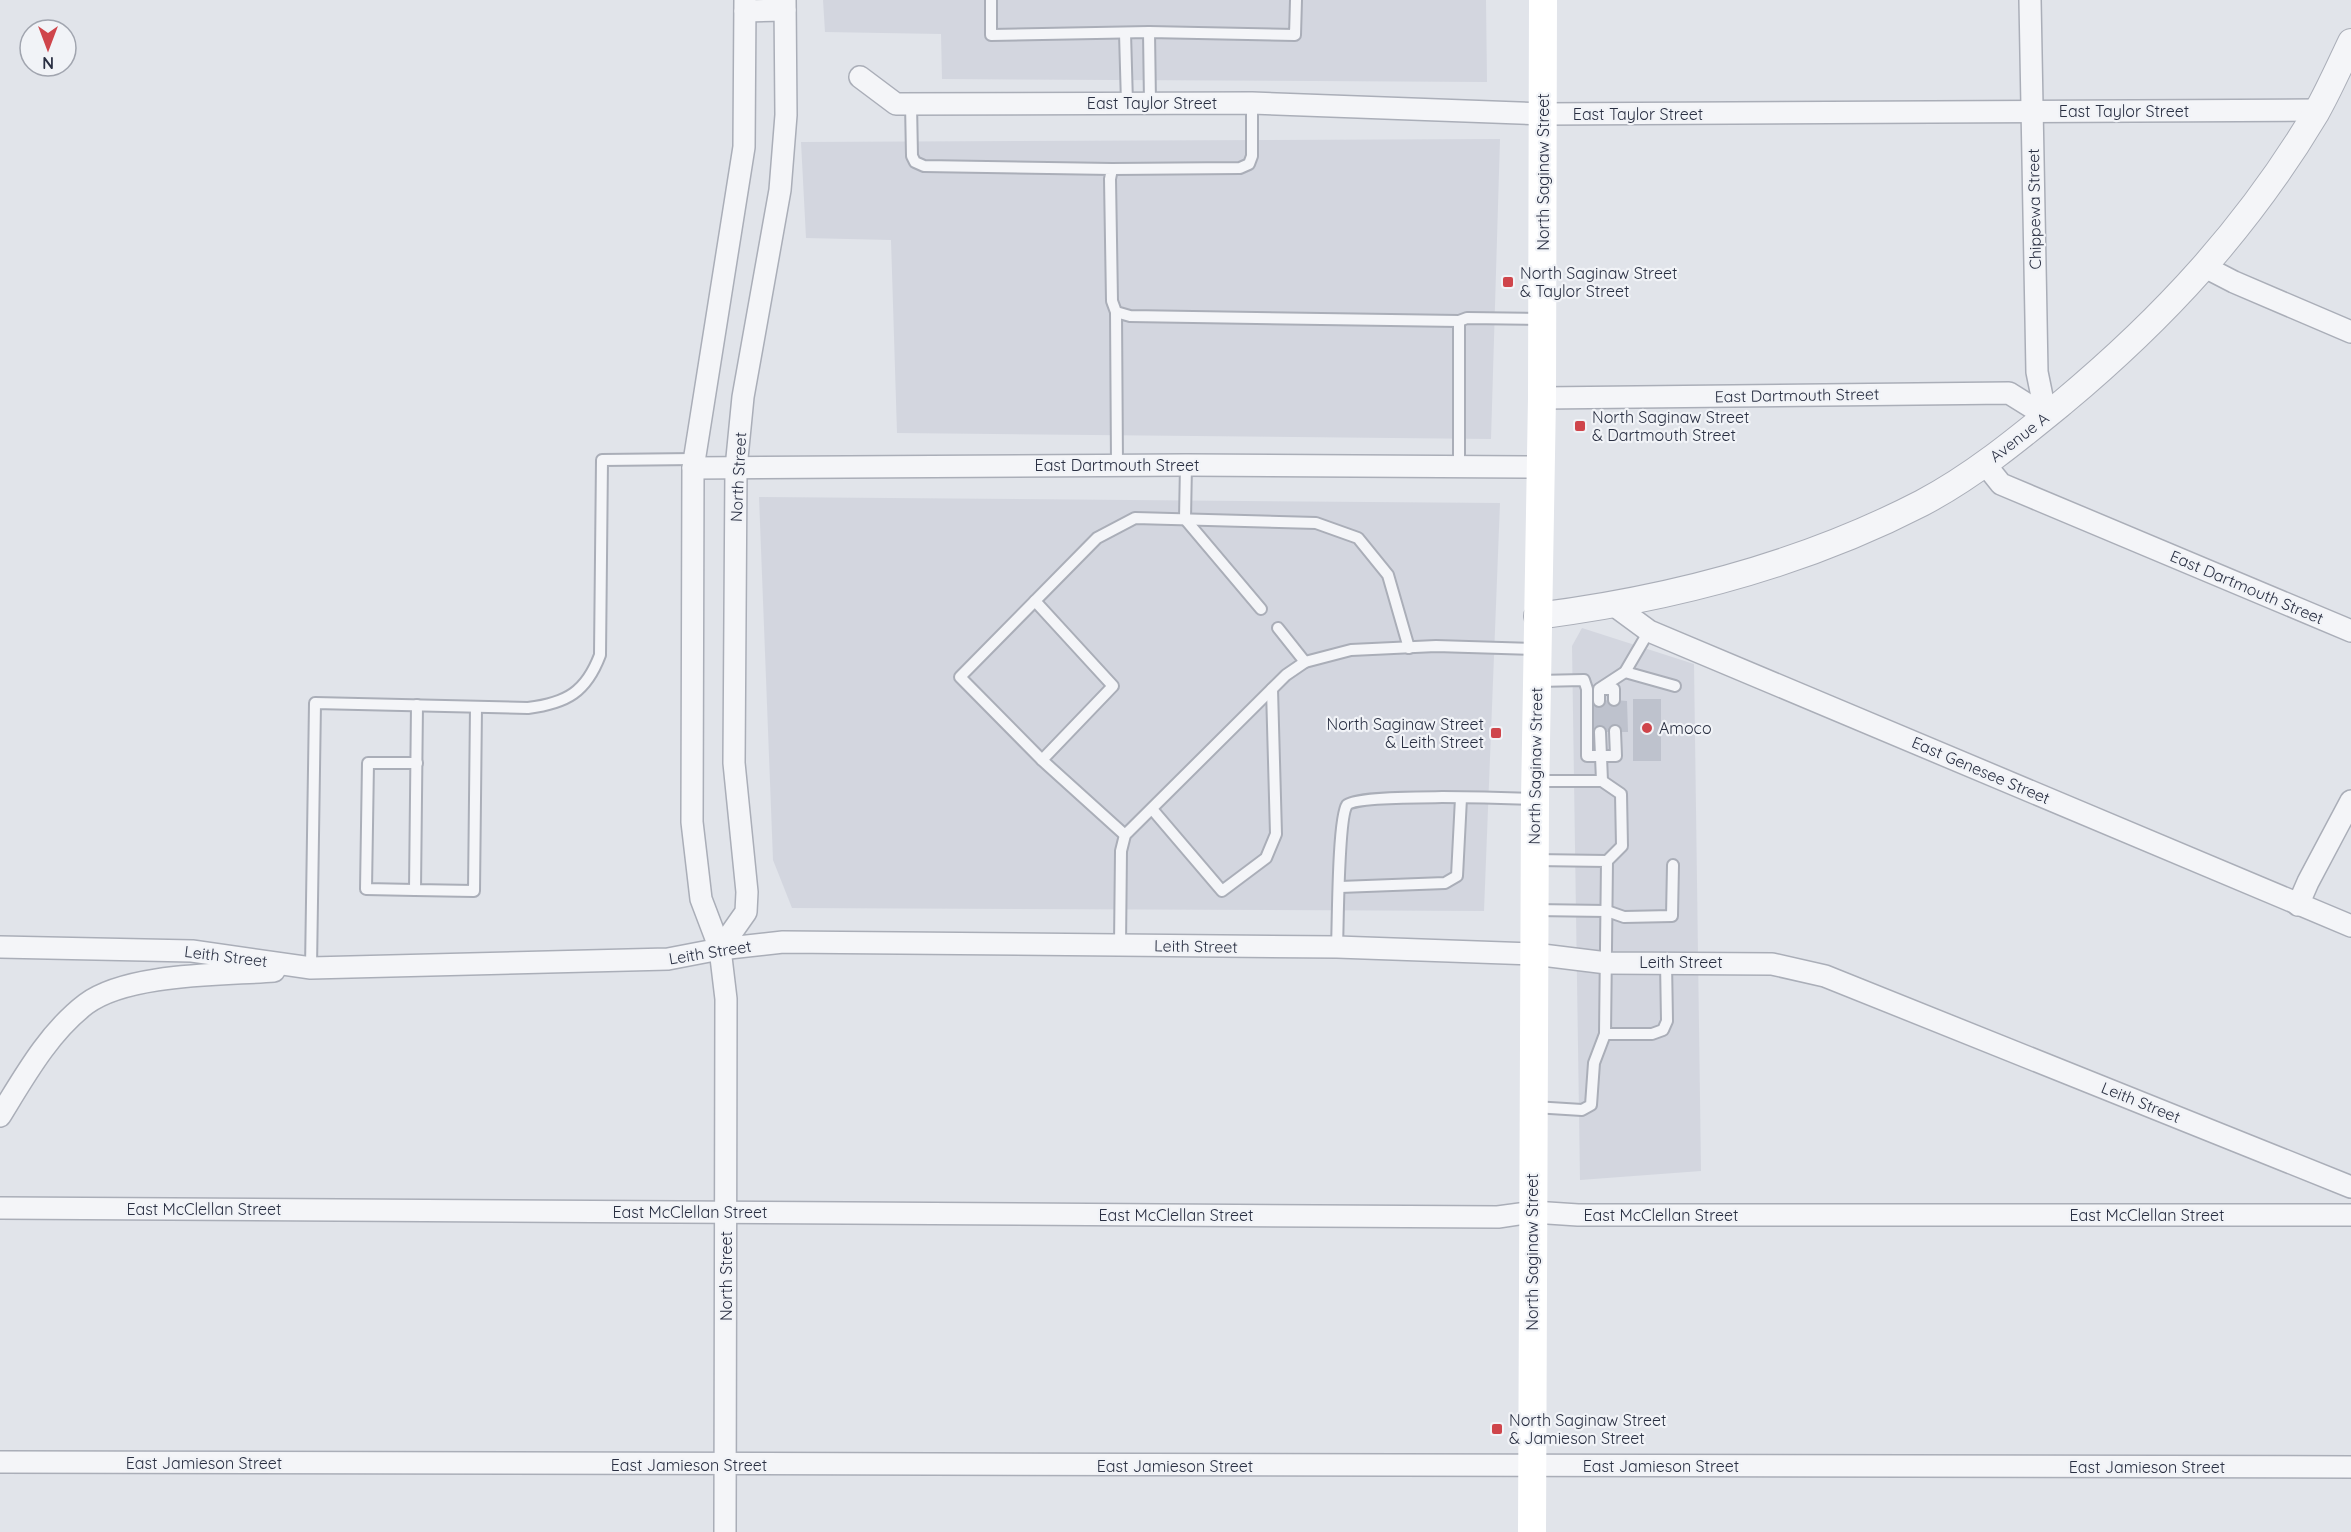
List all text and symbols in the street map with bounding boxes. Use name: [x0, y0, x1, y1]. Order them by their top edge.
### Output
north arrow: [18, 18, 78, 78]
text: N: [42, 53, 54, 73]
street label: East Taylor Street: [1087, 93, 1217, 113]
street label: North Saginaw Street: [1533, 93, 1553, 251]
street label: East Taylor Street: [2059, 101, 2189, 121]
street label: East Taylor Street: [1573, 104, 1703, 124]
street label: Chippewa Street: [2023, 148, 2045, 270]
place label: North Saginaw Street & Taylor Street: [1520, 263, 1677, 301]
marker: North Saginaw Street & Taylor Street: [1501, 275, 1515, 289]
street label: East Dartmouth Street: [1714, 384, 1880, 406]
place label: North Saginaw Street & Dartmouth Street: [1592, 407, 1749, 445]
street label: Avenue A: [1985, 408, 2053, 466]
marker: North Saginaw Street & Dartmouth Street: [1573, 419, 1587, 433]
street label: North Street: [726, 431, 750, 523]
street label: East Dartmouth Street: [1035, 455, 1199, 475]
street label: East Dartmouth Street: [2167, 546, 2327, 628]
street label: North Saginaw Street: [1524, 687, 1546, 845]
place label: North Saginaw Street & Leith Street: [1327, 714, 1484, 752]
place label: Amoco: [1659, 718, 1712, 738]
marker: Amoco: [1640, 721, 1654, 735]
marker: North Saginaw Street & Leith Street: [1489, 726, 1503, 740]
street label: East Genesee Street: [1909, 732, 2053, 808]
street label: Leith Street: [1154, 935, 1238, 957]
street label: Leith Street: [667, 936, 753, 968]
street label: Leith Street: [183, 941, 269, 971]
street label: Leith Street: [1639, 952, 1723, 972]
street label: Leith Street: [2099, 1077, 2183, 1127]
street label: North Saginaw Street: [1522, 1173, 1542, 1331]
street label: East McClellan Street: [126, 1199, 282, 1219]
street label: East McClellan Street: [612, 1202, 768, 1222]
street label: East McClellan Street: [1098, 1205, 1254, 1225]
street label: East McClellan Street: [1583, 1205, 1739, 1225]
street label: East McClellan Street: [2069, 1205, 2225, 1225]
street label: North Street: [716, 1231, 736, 1321]
place label: North Saginaw Street & Jamieson Street: [1509, 1410, 1666, 1448]
marker: North Saginaw Street & Jamieson Street: [1490, 1422, 1504, 1436]
street label: East Jamieson Street: [126, 1453, 282, 1473]
street label: East Jamieson Street: [611, 1455, 767, 1475]
street label: East Jamieson Street: [1097, 1456, 1253, 1476]
street label: East Jamieson Street: [1583, 1456, 1739, 1476]
street label: East Jamieson Street: [2069, 1457, 2225, 1477]

